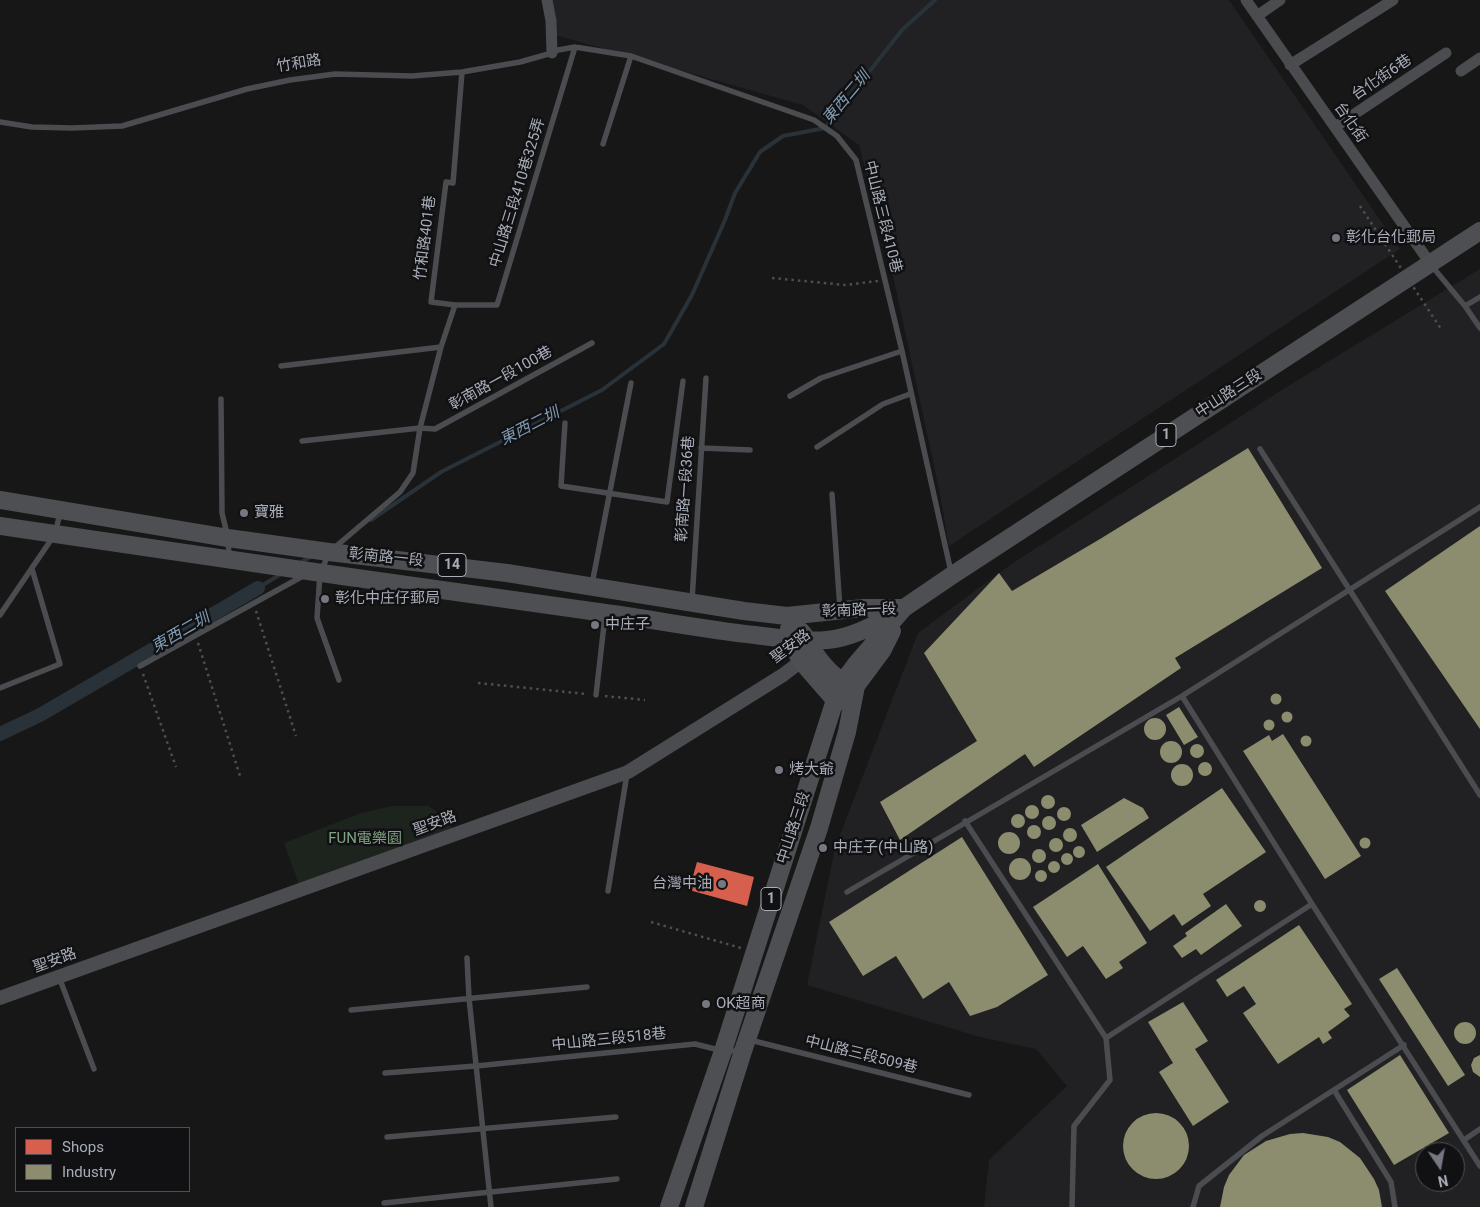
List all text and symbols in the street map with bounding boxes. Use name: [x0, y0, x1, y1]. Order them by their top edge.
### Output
street label: 台化街6巷: [1349, 51, 1415, 105]
street label: 竹和路: [275, 52, 323, 76]
water label: 東西二圳: [819, 67, 875, 129]
street label: 台化街: [1330, 99, 1370, 147]
street label: 中山路三段410巷325弄: [487, 116, 549, 270]
street label: 中山路三段410巷: [859, 159, 905, 275]
street label: 竹和路401巷: [412, 195, 440, 281]
place label: 彰化台化郵局: [1346, 229, 1436, 247]
marker: 彰化台化郵局: [1330, 232, 1342, 244]
street label: 彰南路一段100巷: [446, 343, 556, 415]
street label: 中山路三段: [1193, 366, 1265, 422]
water label: 東西二圳: [497, 404, 563, 450]
road number: 1: [1156, 424, 1176, 446]
street label: 彰南路一段36巷: [673, 435, 699, 543]
place label: 寶雅: [254, 504, 284, 522]
marker: 寶雅: [238, 507, 250, 519]
street label: 彰南路一段: [348, 545, 424, 571]
road number: 14: [438, 554, 466, 576]
place label: 彰化中庄仔郵局: [335, 590, 440, 608]
marker: 彰化中庄仔郵局: [319, 593, 331, 605]
street label: 彰南路一段: [821, 601, 897, 621]
water label: 東西二圳: [148, 609, 214, 657]
place label: 中庄子: [605, 616, 650, 634]
marker: 中庄子: [589, 619, 601, 631]
street label: 聖安路: [768, 626, 814, 668]
place label: 烤大爺: [789, 761, 834, 779]
marker: 烤大爺: [773, 764, 785, 776]
street label: 中山路三段: [774, 790, 814, 866]
street label: 聖安路: [411, 808, 459, 840]
park label: FUN電樂園: [328, 830, 402, 848]
place label: 中庄子(中山路): [833, 839, 933, 857]
marker: 中庄子(中山路): [817, 842, 829, 854]
place label: 台灣中油: [652, 875, 712, 893]
marker: 台灣中油: [716, 878, 728, 890]
road number: 1: [761, 888, 781, 911]
street label: 聖安路: [31, 945, 79, 977]
place label: OK超商: [716, 995, 766, 1013]
marker: OK超商: [700, 998, 712, 1010]
street label: 中山路三段518巷: [551, 1025, 667, 1055]
street label: 中山路三段509巷: [803, 1032, 919, 1078]
legend: [15, 1127, 190, 1192]
text: Shops: [62, 1138, 104, 1156]
north arrow: [1415, 1142, 1465, 1192]
text: Industry: [62, 1163, 116, 1181]
text: N: [1436, 1172, 1449, 1190]

